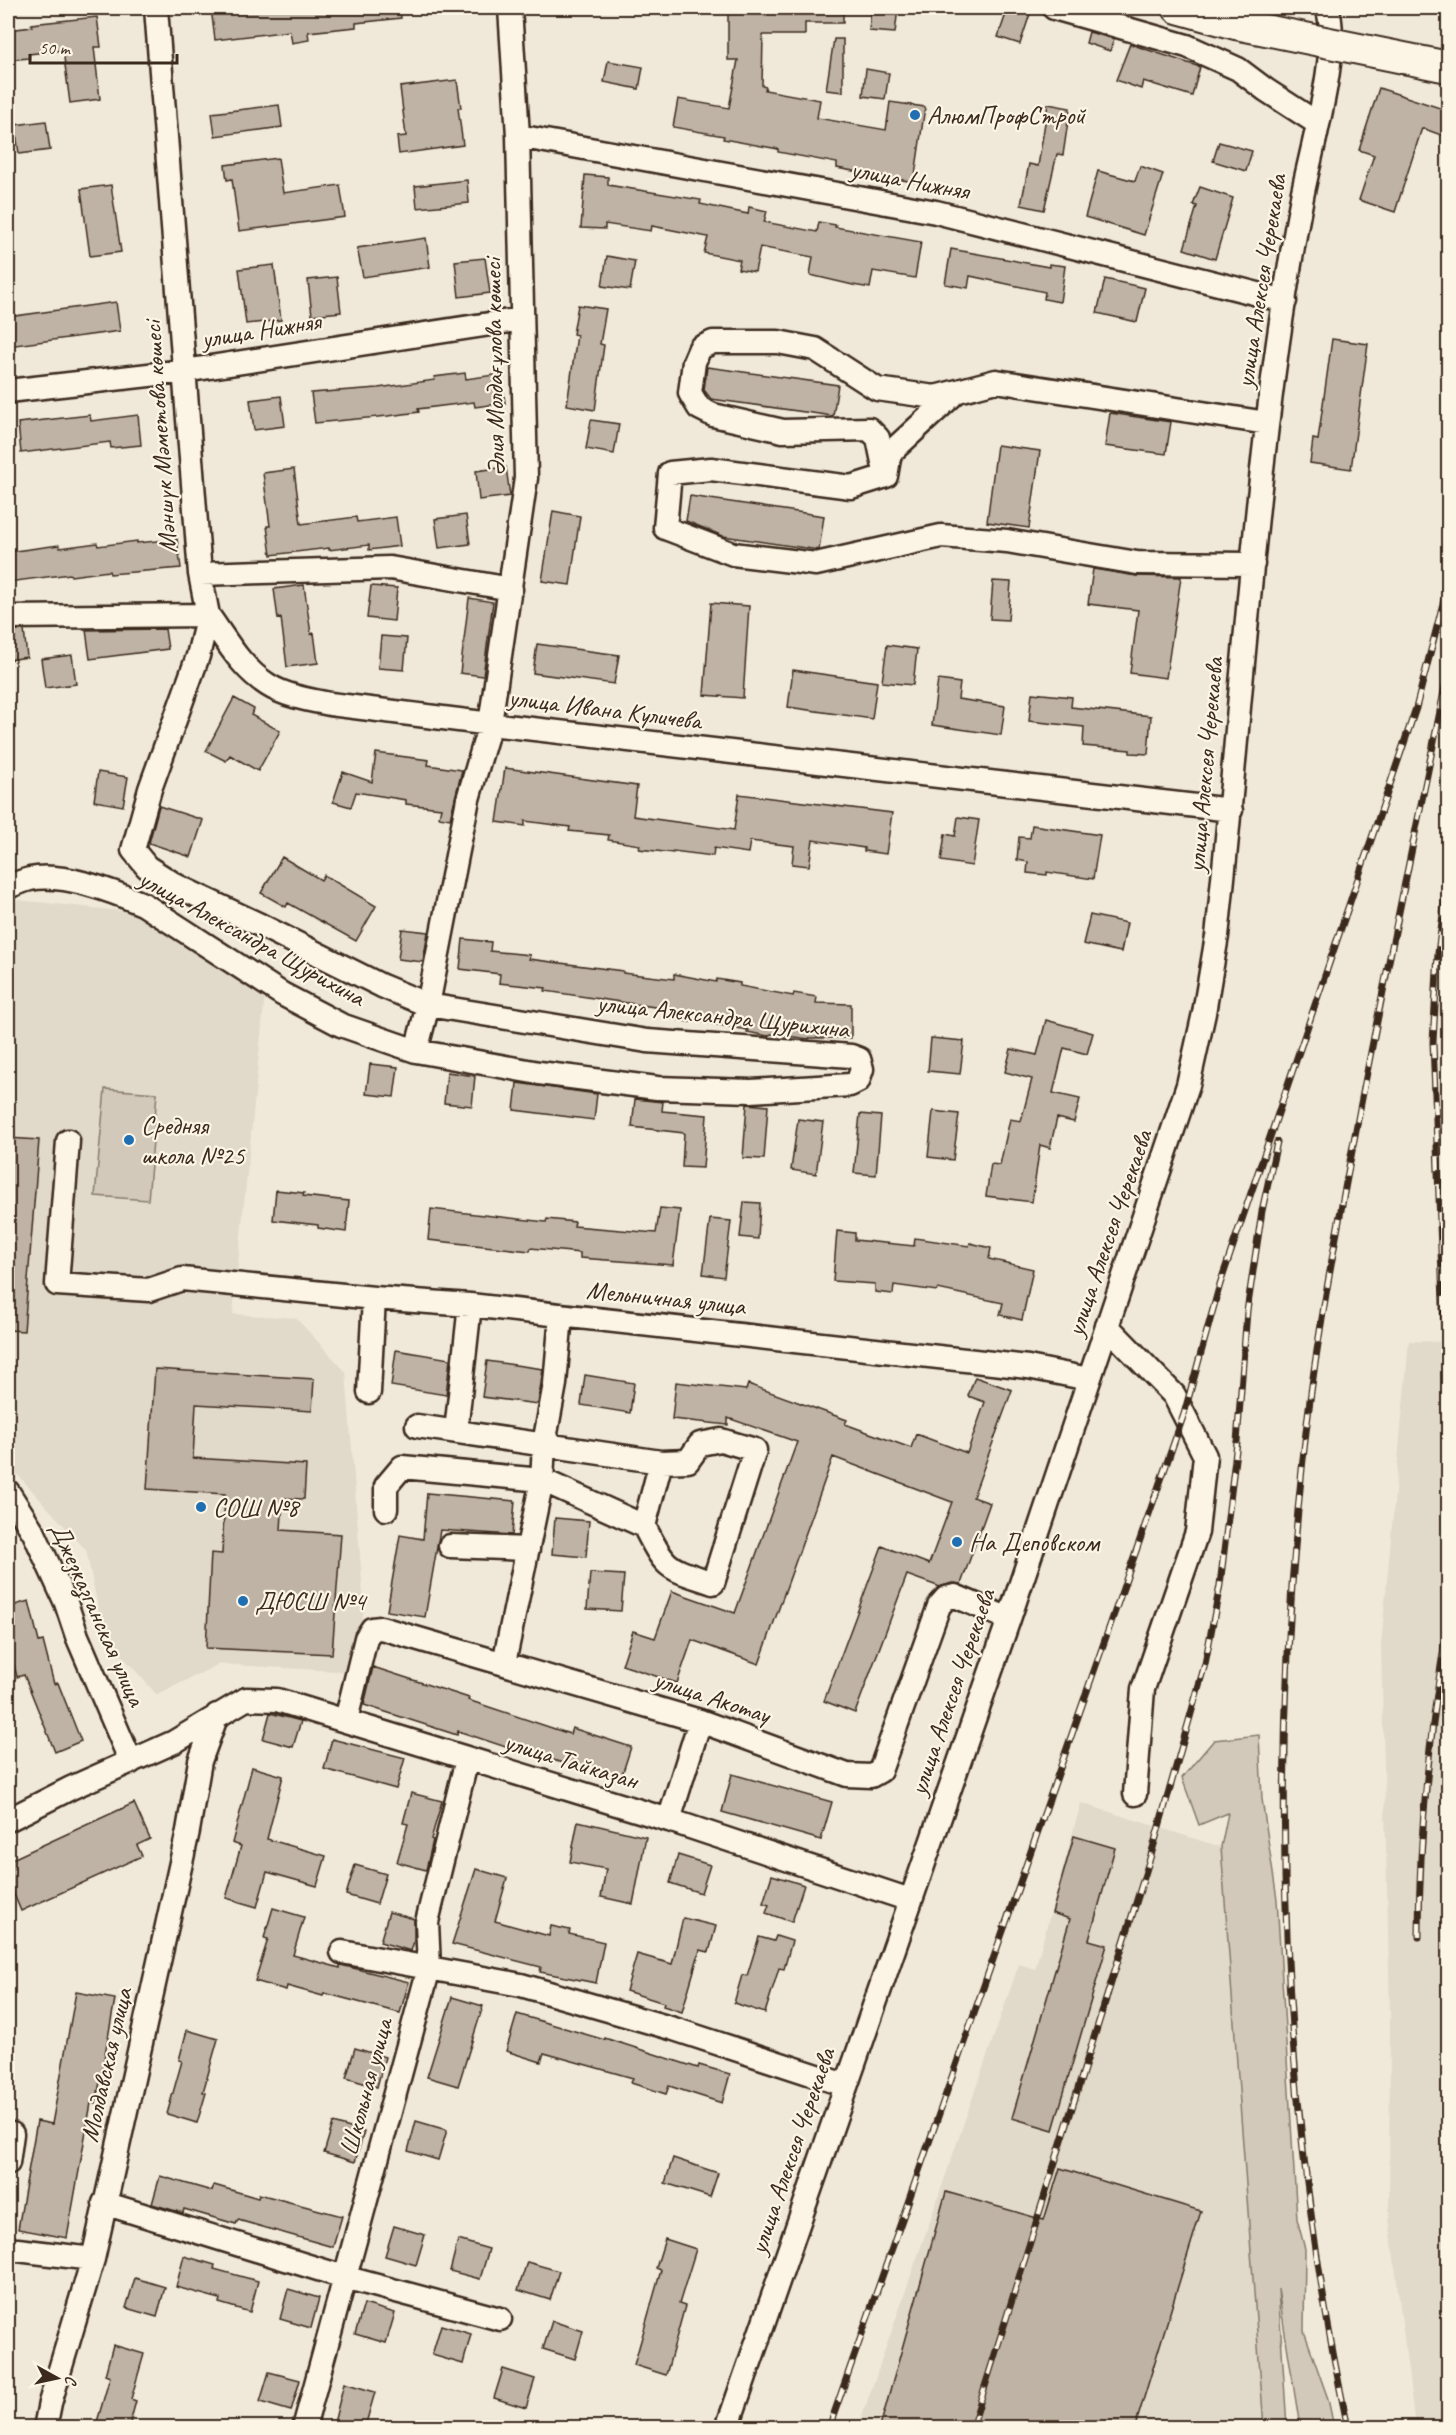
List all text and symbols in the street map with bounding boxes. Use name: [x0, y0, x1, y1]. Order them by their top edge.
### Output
scale bar: [30, 27, 177, 65]
text: 50 m: [39, 37, 72, 59]
place label: АлюмПрофСтрой: [927, 99, 1087, 132]
marker: АлюмПрофСтрой: [908, 108, 922, 122]
street label: улица Нижняя: [846, 152, 974, 208]
street label: улица Алексея Черекаева: [1228, 170, 1294, 392]
street label: Әлия Молдағұлова көшесі: [476, 255, 512, 476]
street label: улица Нижняя: [197, 304, 325, 356]
street label: Мәншүк Мәметова көшесі: [135, 316, 185, 554]
street label: улица Алексея Черекаева: [1179, 655, 1231, 876]
street label: улица Ивана Куличева: [505, 681, 706, 737]
street label: улица Александра Щурихина: [131, 861, 372, 1015]
street label: улица Александра Щурихина: [593, 986, 852, 1046]
place label: Средняя школа №25: [141, 1109, 246, 1172]
street label: улица Алексея Черекаева: [1058, 1124, 1160, 1342]
marker: Средняя школа №25: [122, 1133, 136, 1147]
street label: Мельничная улица: [585, 1273, 749, 1323]
place label: СОШ №8: [213, 1491, 301, 1524]
marker: СОШ №8: [194, 1500, 208, 1514]
street label: Джезказганская улица: [42, 1517, 154, 1713]
place label: На Деповском: [969, 1526, 1101, 1559]
marker: На Деповском: [950, 1535, 964, 1549]
street label: улица Алексея Черекаева: [901, 1583, 1003, 1801]
place label: ДЮСШ №4: [255, 1585, 368, 1618]
marker: ДЮСШ №4: [236, 1594, 250, 1608]
street label: улица Акотау: [648, 1662, 776, 1732]
street label: улица Тайказан: [498, 1724, 644, 1798]
street label: Молдавская улица: [72, 1983, 140, 2145]
street label: Школьная улица: [332, 2013, 401, 2159]
street label: улица Алексея Черекаева: [741, 2042, 843, 2260]
north arrow: [27, 2348, 87, 2408]
text: С: [60, 2375, 81, 2387]

